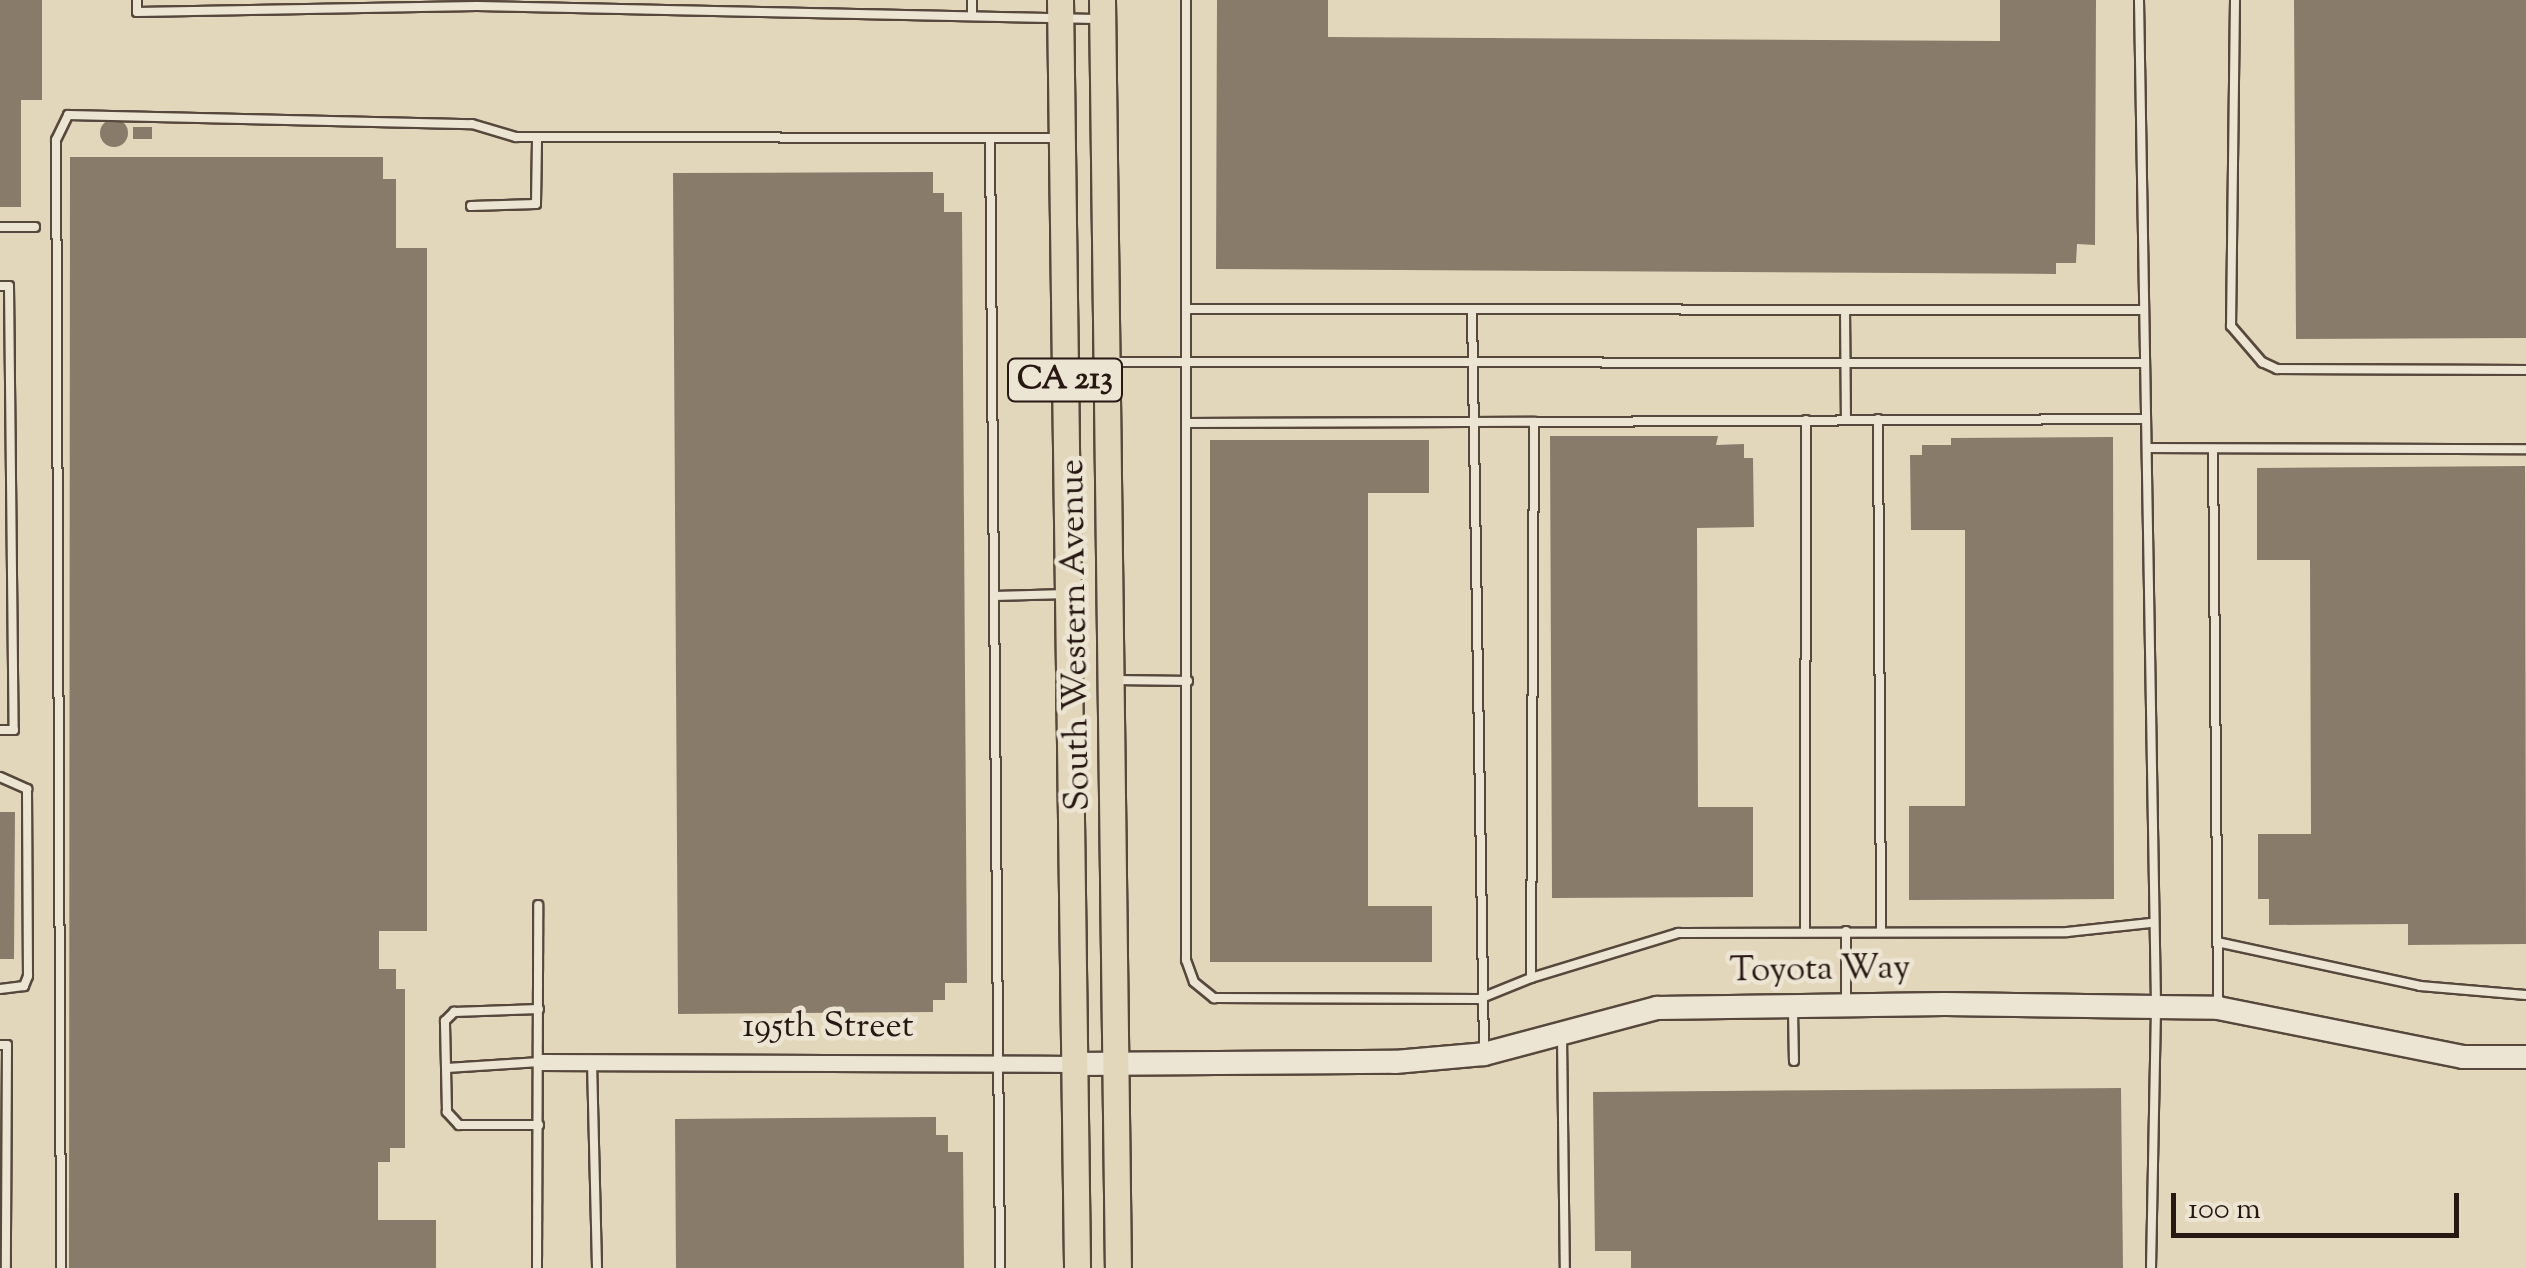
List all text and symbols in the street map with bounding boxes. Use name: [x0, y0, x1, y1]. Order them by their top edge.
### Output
road number: CA 213: [1005, 353, 1125, 407]
street label: South Western Avenue: [1053, 459, 1101, 811]
street label: Toyota Way: [1729, 948, 1911, 994]
street label: 195th Street: [742, 1007, 914, 1049]
scale bar: [2176, 1173, 2464, 1235]
text: 100 m: [2188, 1189, 2261, 1232]

